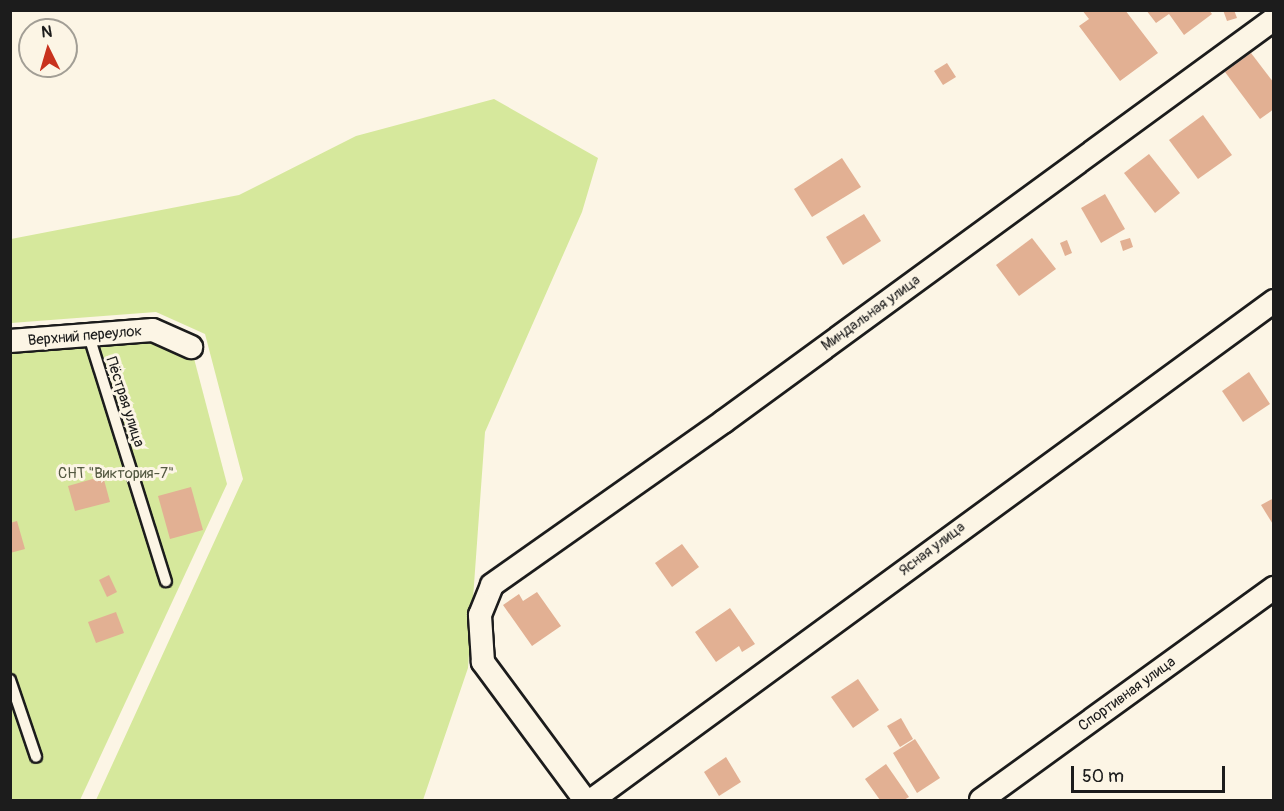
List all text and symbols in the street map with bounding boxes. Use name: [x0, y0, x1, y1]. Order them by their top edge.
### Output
north arrow: [18, 18, 78, 78]
text: N: [40, 22, 53, 42]
street label: Миндальная улица: [818, 271, 924, 355]
street label: Верхний переулок: [27, 322, 143, 350]
street label: Пёстрая улица: [102, 355, 148, 449]
park label: СНТ "Виктория-7": [58, 465, 174, 483]
street label: Ясная улица: [895, 518, 969, 580]
street label: Спортивная улица: [1075, 653, 1179, 735]
scale bar: [1074, 754, 1228, 792]
text: 50 m: [1082, 765, 1124, 788]

